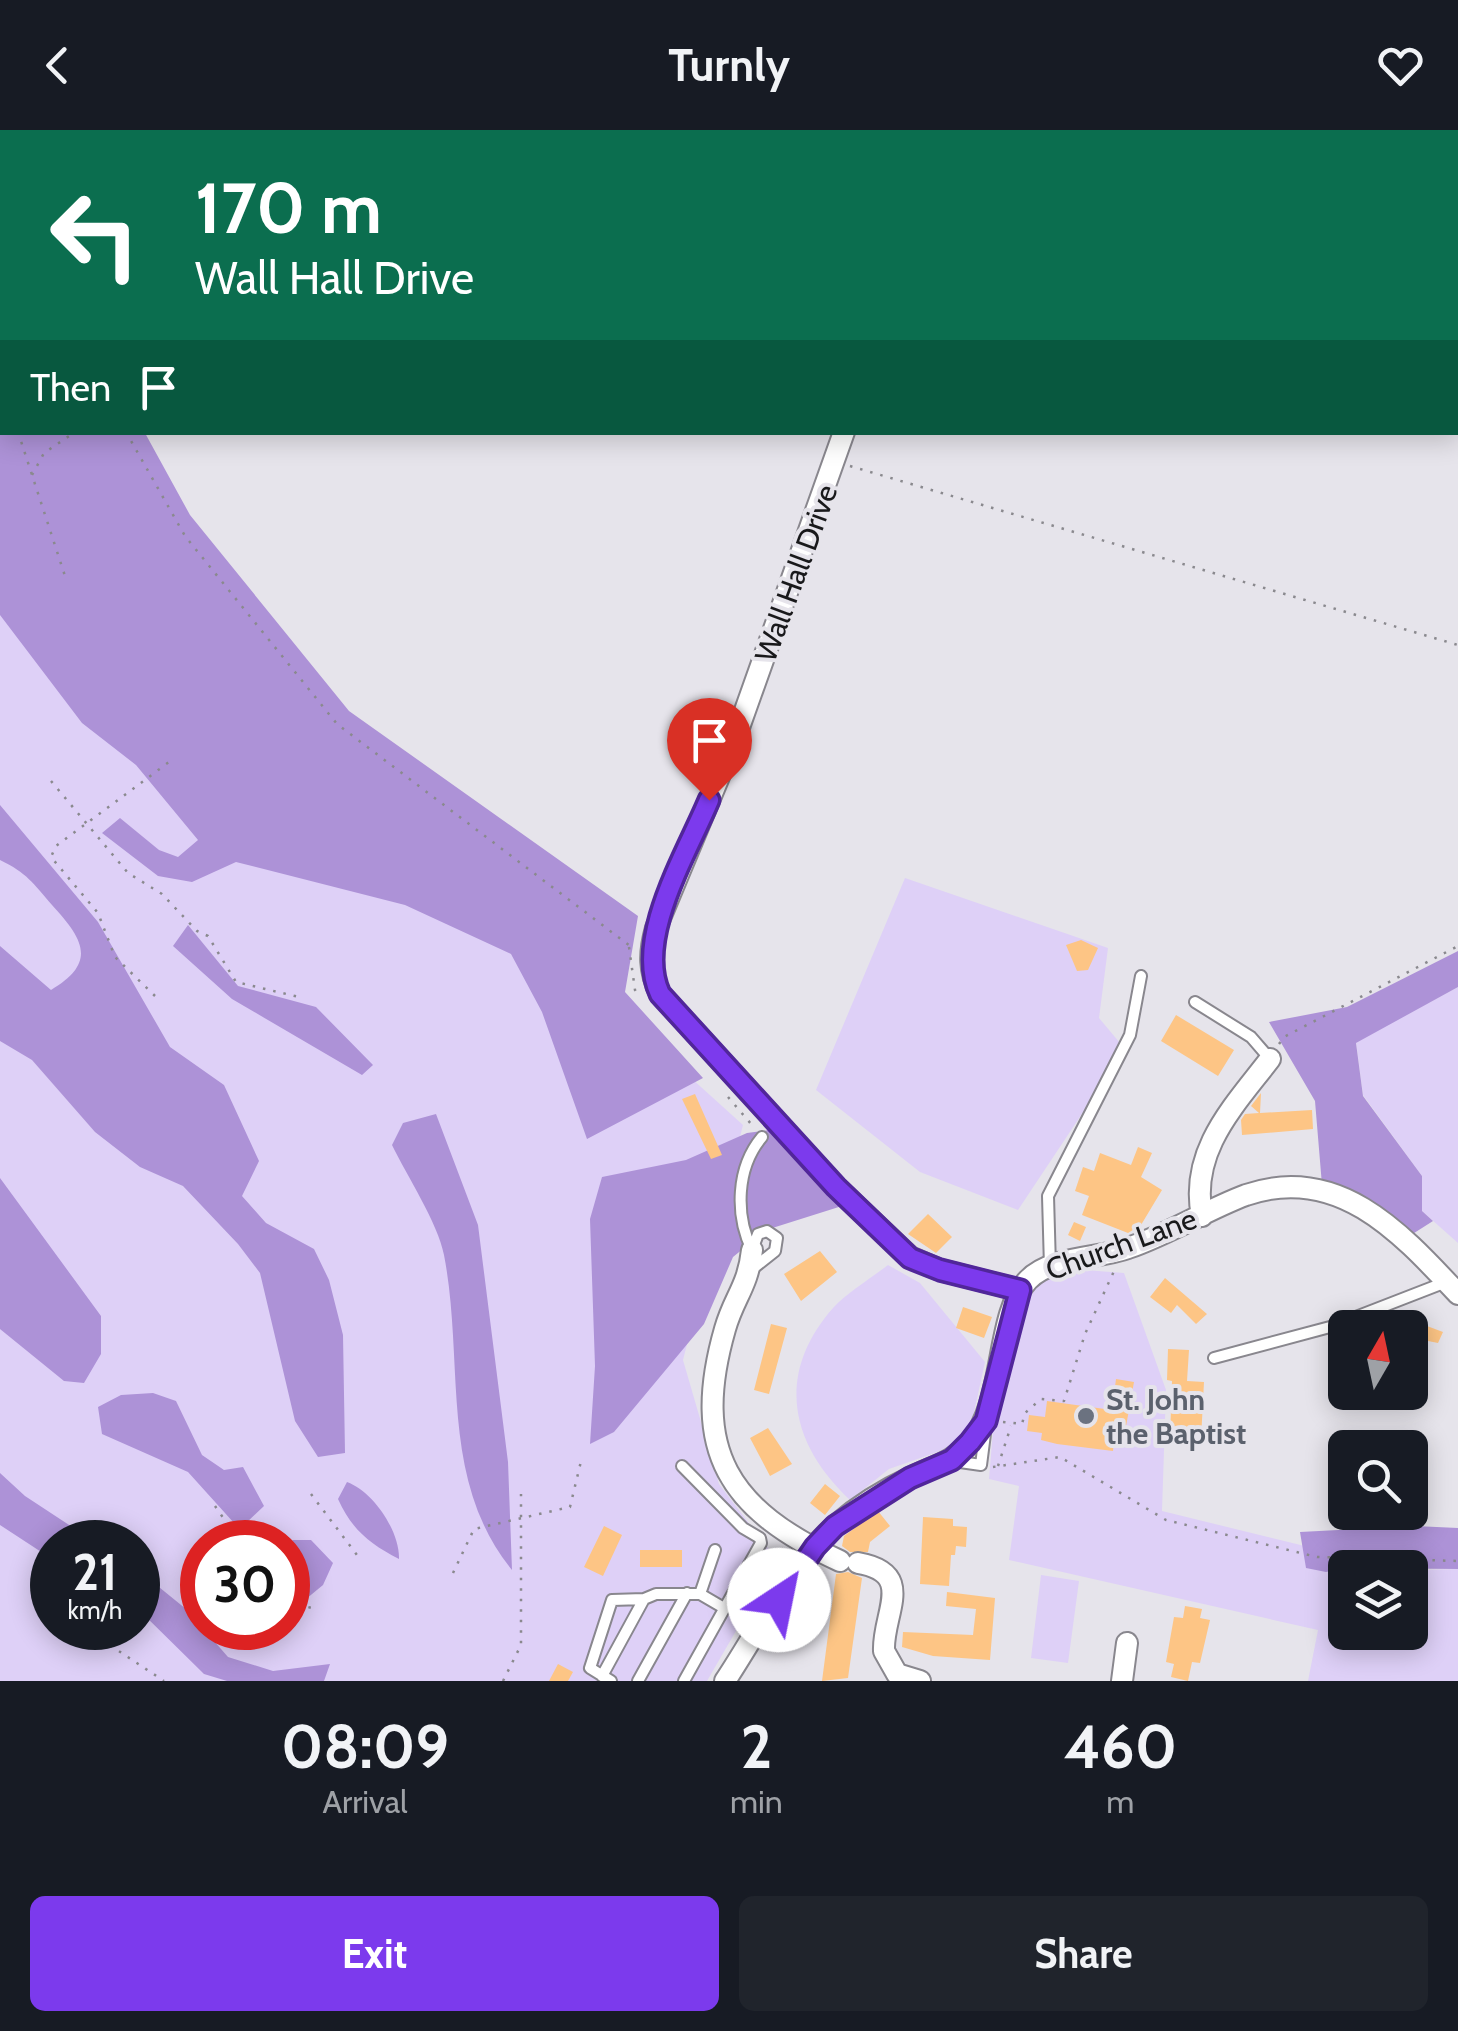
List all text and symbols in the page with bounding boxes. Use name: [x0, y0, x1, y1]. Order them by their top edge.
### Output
icon: back: [30, 38, 85, 93]
text: Turnly: [668, 38, 790, 92]
icon: heart: [1373, 38, 1428, 93]
text: 170 m: [195, 165, 382, 251]
icon: left: [30, 170, 160, 300]
text: Wall Hall Drive: [195, 251, 474, 305]
icon: arrive: [131, 360, 186, 415]
text: Then: [30, 364, 111, 411]
street label: Wall Hall Drive: [747, 479, 845, 667]
pin: [667, 698, 752, 801]
icon: arrive: [682, 713, 737, 768]
street label: Church Lane: [1041, 1200, 1201, 1288]
north arrow: [1328, 1310, 1428, 1410]
map controls: [1328, 1310, 1428, 1650]
place label: St. John the Baptist: [1106, 1381, 1246, 1452]
marker: St. John the Baptist: [1075, 1405, 1097, 1427]
button: search: [1328, 1430, 1428, 1530]
speed limit sign: 30: [180, 1520, 310, 1650]
text: 21: [73, 1542, 117, 1603]
position arrow: [727, 1548, 831, 1652]
button: layers: [1328, 1550, 1428, 1650]
text: km/h: [68, 1595, 122, 1625]
text: 08:09: [281, 1710, 449, 1783]
text: 2: [740, 1710, 772, 1783]
text: 460: [1064, 1710, 1177, 1783]
text: Arrival: [322, 1782, 408, 1821]
text: min: [730, 1782, 783, 1821]
text: m: [1106, 1782, 1134, 1821]
button: Exit: [30, 1896, 719, 2011]
button: Share: [739, 1896, 1428, 2011]

